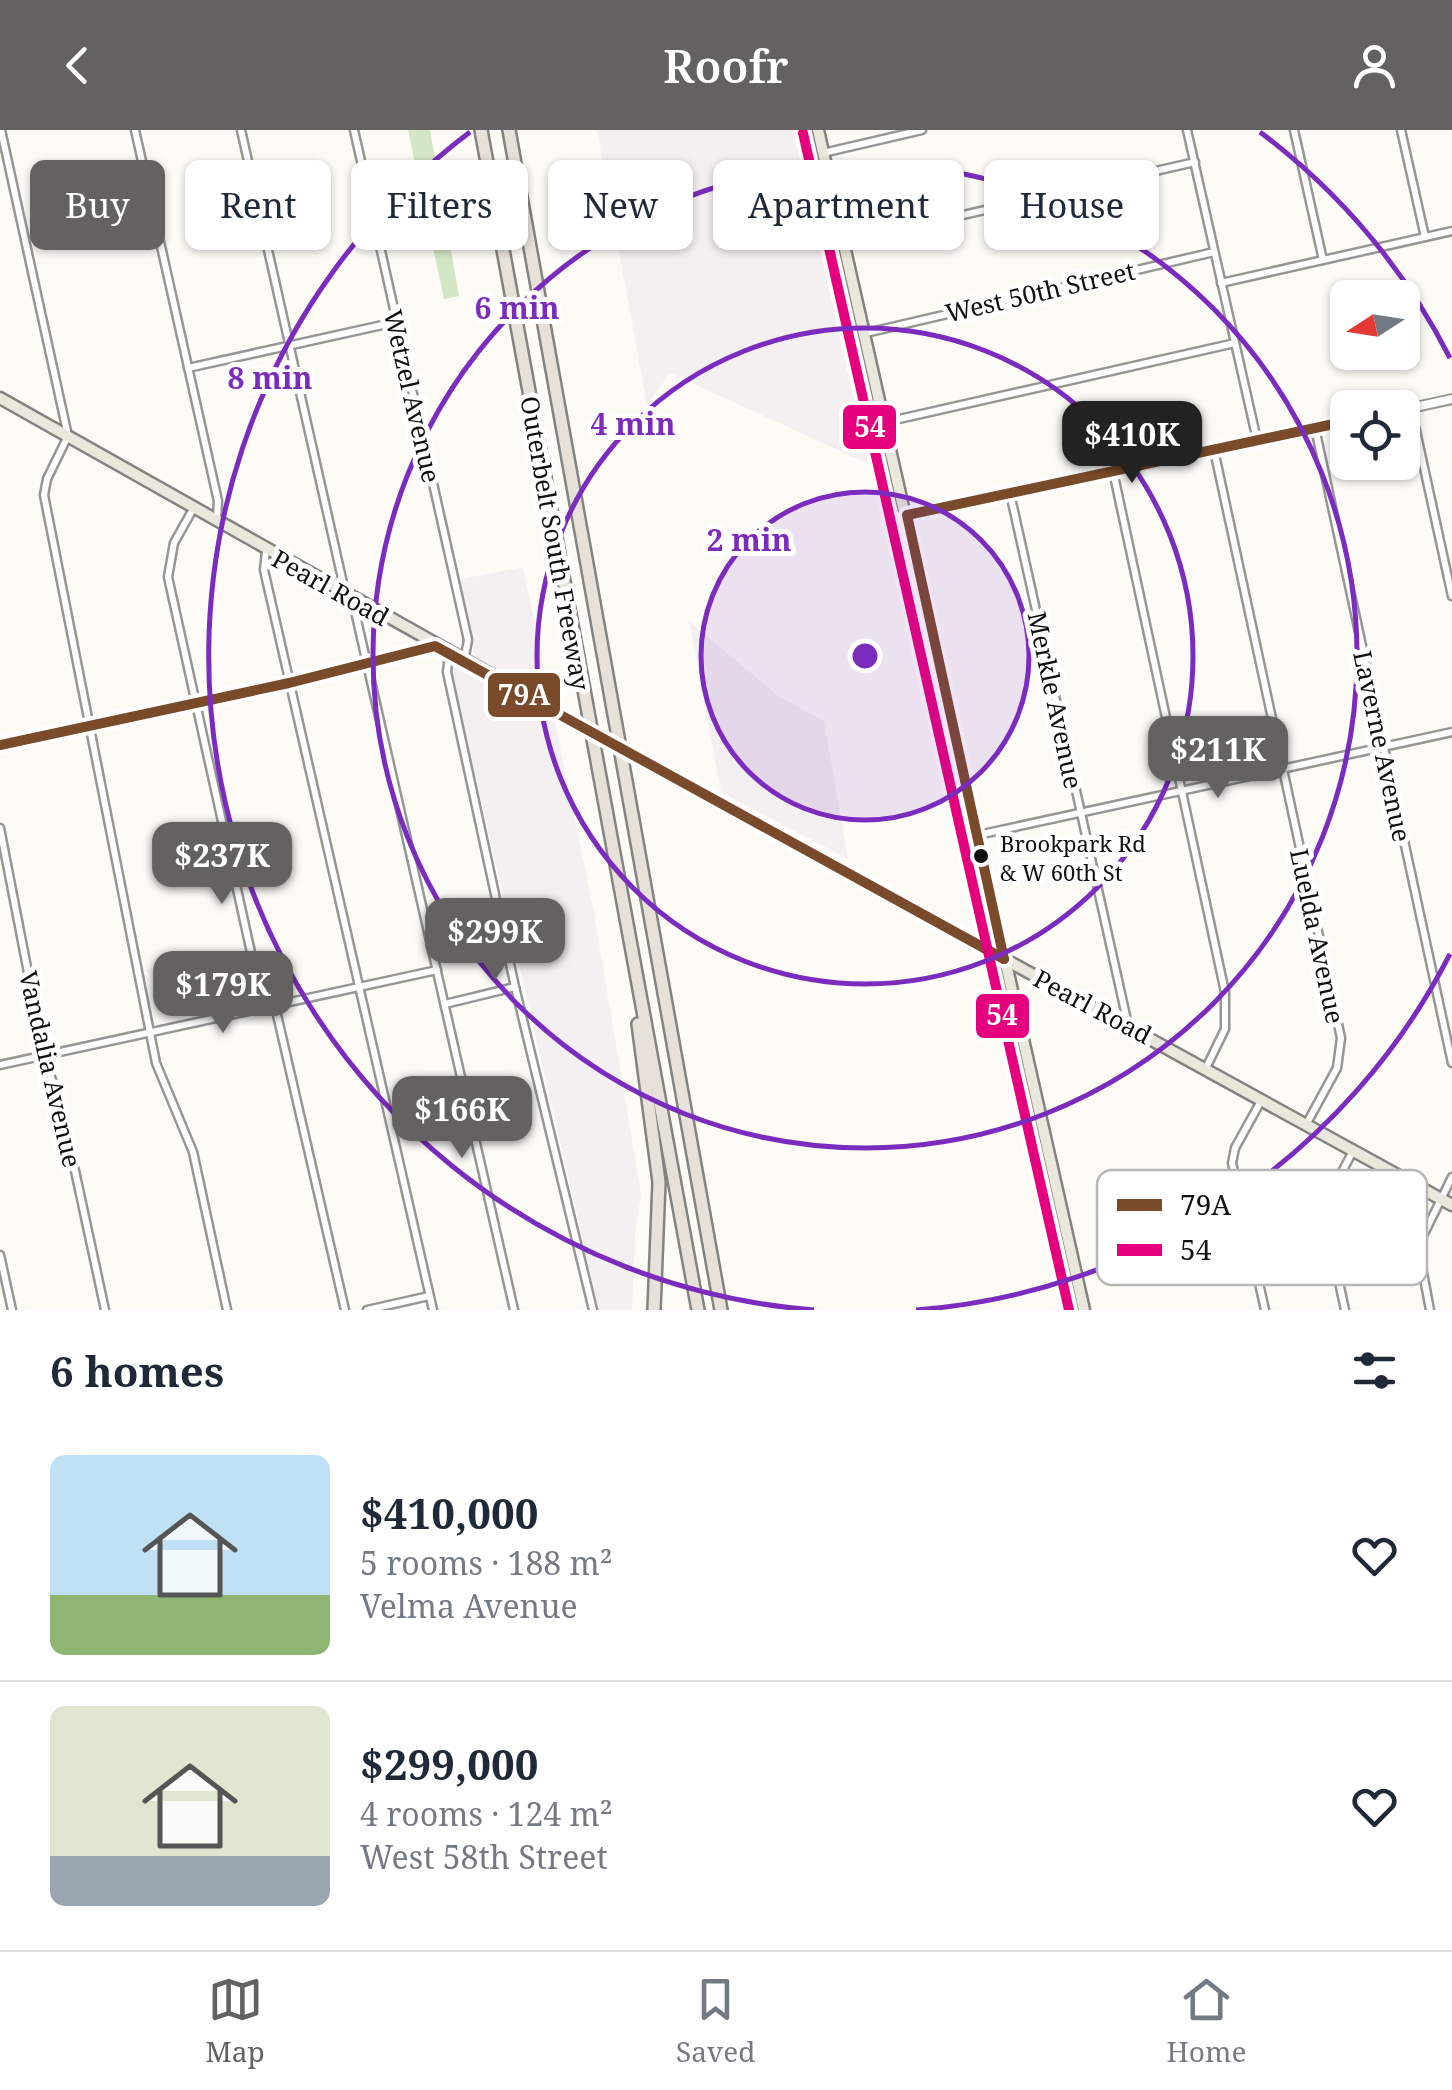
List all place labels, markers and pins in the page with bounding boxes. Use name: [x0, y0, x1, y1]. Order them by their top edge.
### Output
pin: $410K: [1062, 401, 1202, 486]
centre of rings: [847, 638, 883, 674]
pin: $211K: [1148, 716, 1288, 801]
pin: $237K: [152, 822, 292, 907]
place label: Brookpark Rd & W 60th St: [1000, 828, 1146, 887]
marker: Brookpark Rd & W 60th St: [971, 846, 991, 866]
pin: $299K: [425, 898, 565, 983]
pin: $179K: [153, 951, 293, 1036]
pin: $166K: [392, 1076, 532, 1161]

